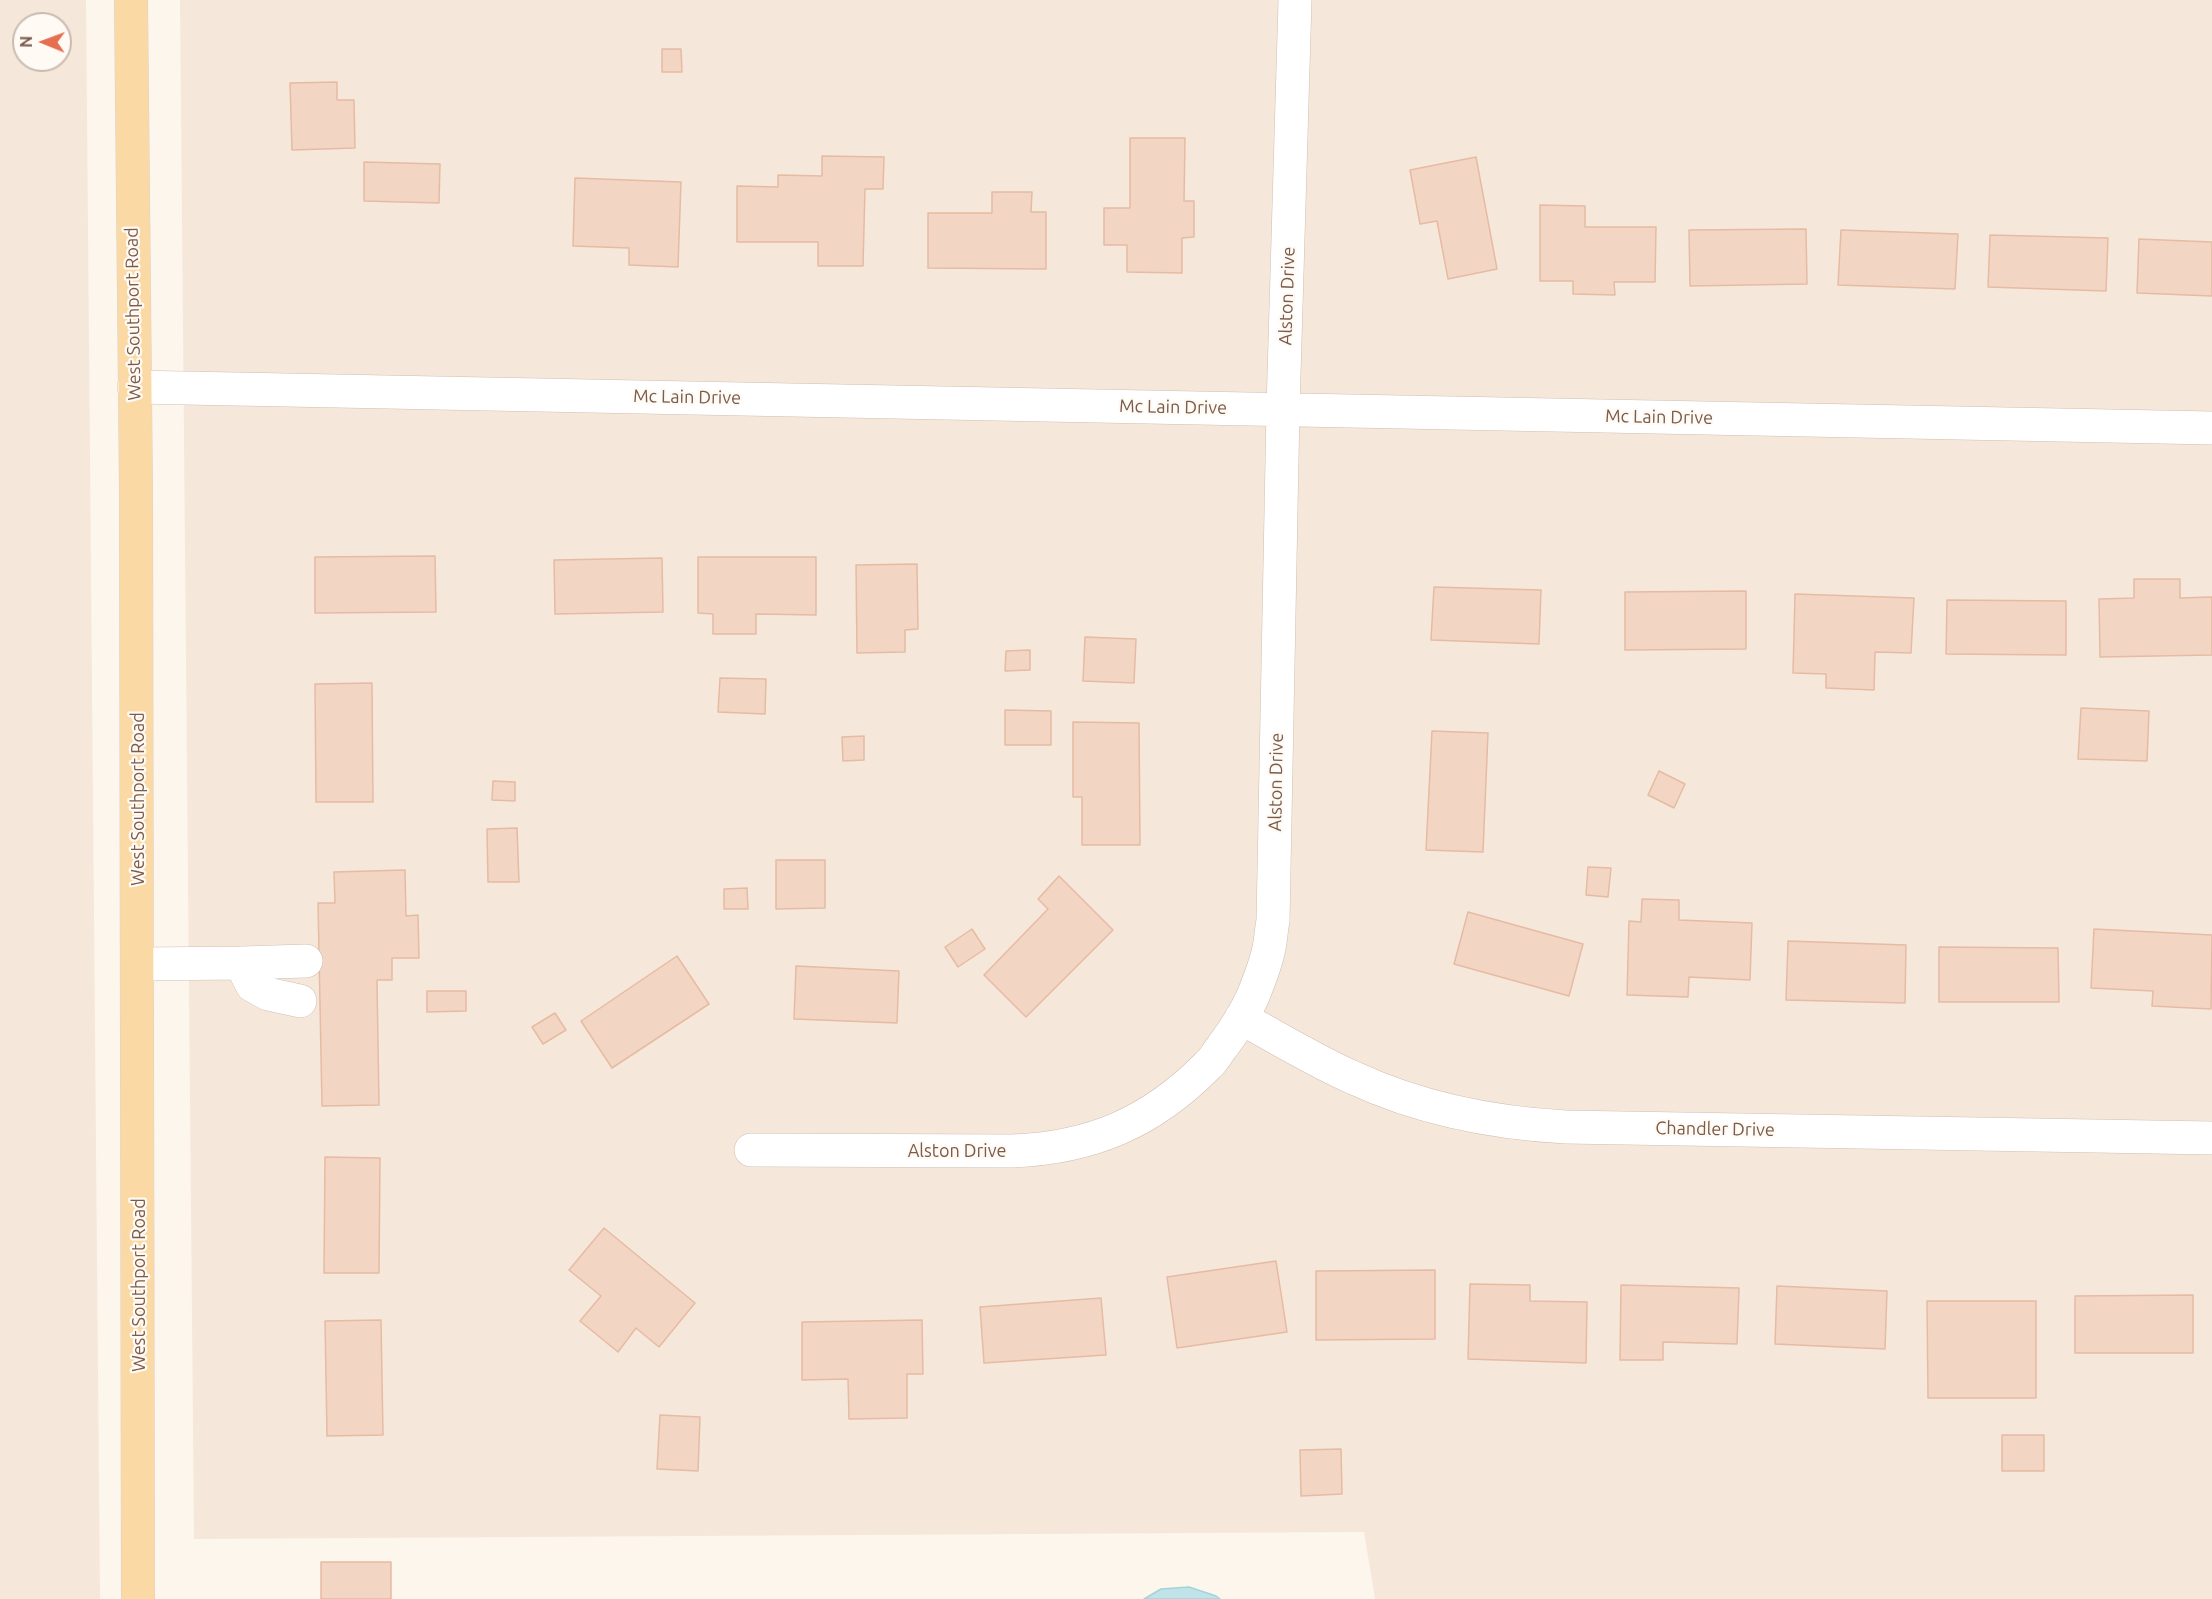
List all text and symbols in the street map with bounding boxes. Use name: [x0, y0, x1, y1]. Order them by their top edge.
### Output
north arrow: [12, 12, 72, 72]
text: N: [17, 36, 35, 48]
street label: West Southport Road: [121, 227, 145, 401]
street label: Alston Drive: [1274, 246, 1300, 346]
street label: Mc Lain Drive: [633, 385, 741, 409]
street label: Mc Lain Drive: [1119, 395, 1227, 419]
street label: Mc Lain Drive: [1605, 405, 1713, 429]
street label: West Southport Road: [127, 712, 149, 886]
street label: Alston Drive: [1264, 732, 1288, 832]
street label: Chandler Drive: [1655, 1117, 1775, 1141]
street label: Alston Drive: [908, 1140, 1006, 1162]
street label: West Southport Road: [128, 1198, 150, 1372]

